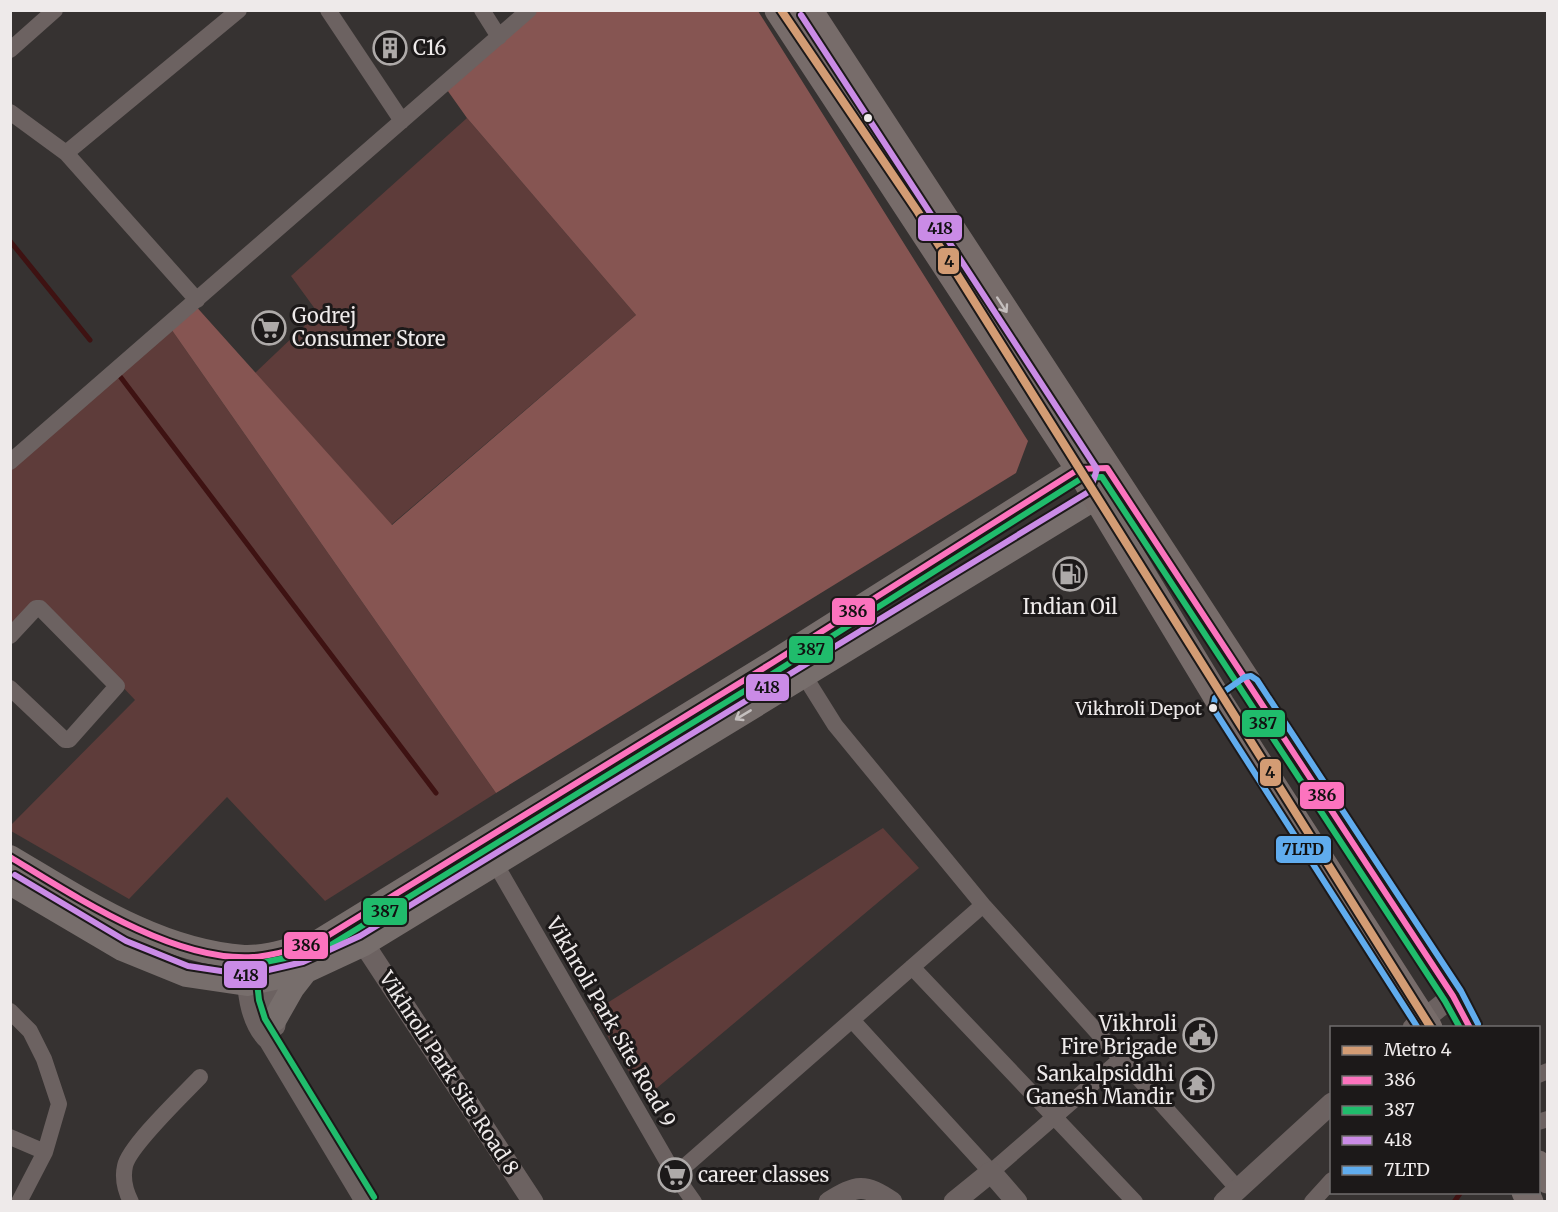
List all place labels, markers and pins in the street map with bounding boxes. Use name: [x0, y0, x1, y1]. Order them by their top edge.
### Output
building icon: C16: [372, 30, 408, 66]
place label: C16: [413, 35, 446, 60]
unlabelled marker: [862, 112, 874, 124]
place label: Godrej Consumer Store: [292, 303, 446, 351]
supermarket icon: Godrej Consumer Store: [251, 310, 287, 346]
fuel station icon: Indian Oil: [1052, 556, 1088, 592]
place label: Indian Oil: [1023, 594, 1117, 619]
place label: Vikhroli Depot: [1074, 697, 1202, 720]
marker: Vikhroli Depot: [1207, 702, 1219, 714]
place label: Vikhroli Fire Brigade: [1061, 1011, 1177, 1059]
public building icon: Vikhroli Fire Brigade: [1182, 1017, 1218, 1053]
place label: Sankalpsiddhi Ganesh Mandir: [1026, 1061, 1174, 1109]
temple icon: Sankalpsiddhi Ganesh Mandir: [1179, 1067, 1215, 1103]
supermarket icon: career classes: [657, 1157, 693, 1193]
place label: career classes: [698, 1162, 829, 1187]

